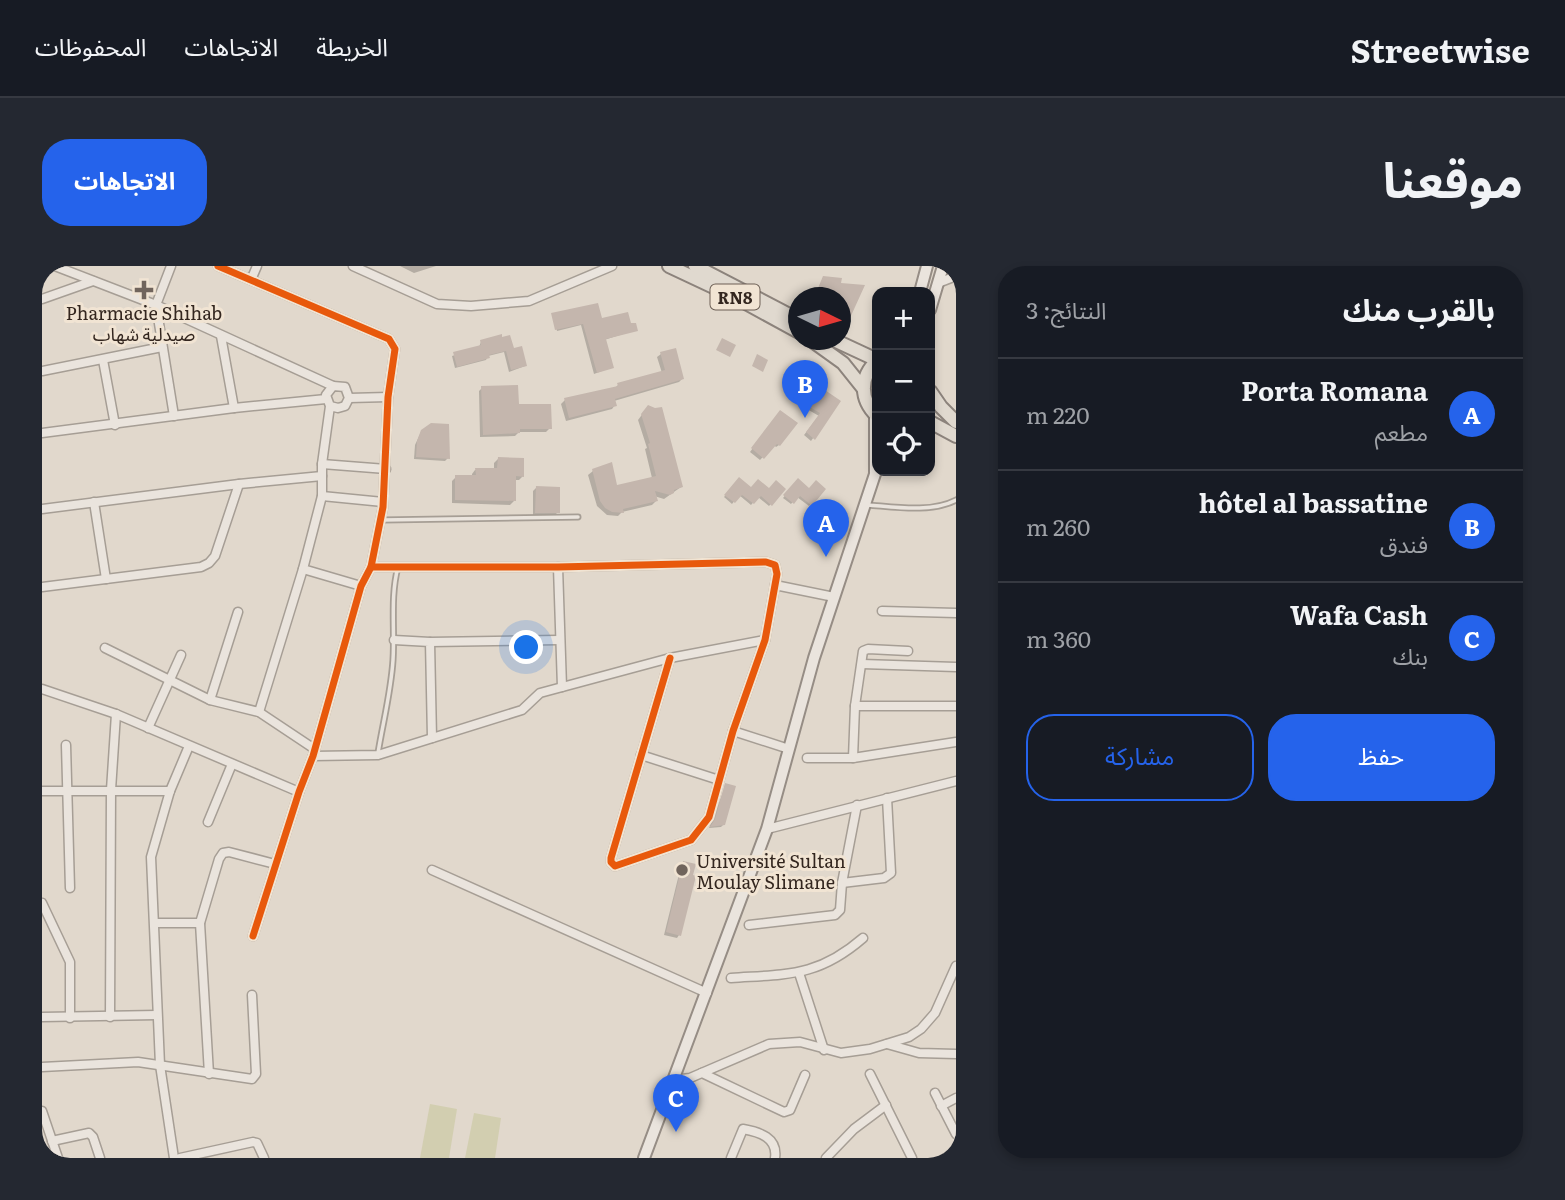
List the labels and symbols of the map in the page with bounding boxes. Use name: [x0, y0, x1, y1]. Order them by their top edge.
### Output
marker: Pharmacie Shihab صيدلية شهاب: [136, 282, 152, 298]
road number: RN8: [710, 285, 760, 310]
north arrow: [788, 287, 851, 350]
place label: Pharmacie Shihab صيدلية شهاب: [66, 299, 222, 347]
pin: B: [782, 360, 828, 418]
pin: A: [803, 499, 849, 557]
your location: [509, 630, 543, 664]
place label: Université Sultan Moulay Slimane: [696, 847, 846, 895]
marker: Université Sultan Moulay Slimane: [674, 862, 690, 878]
pin: C: [653, 1074, 699, 1132]

